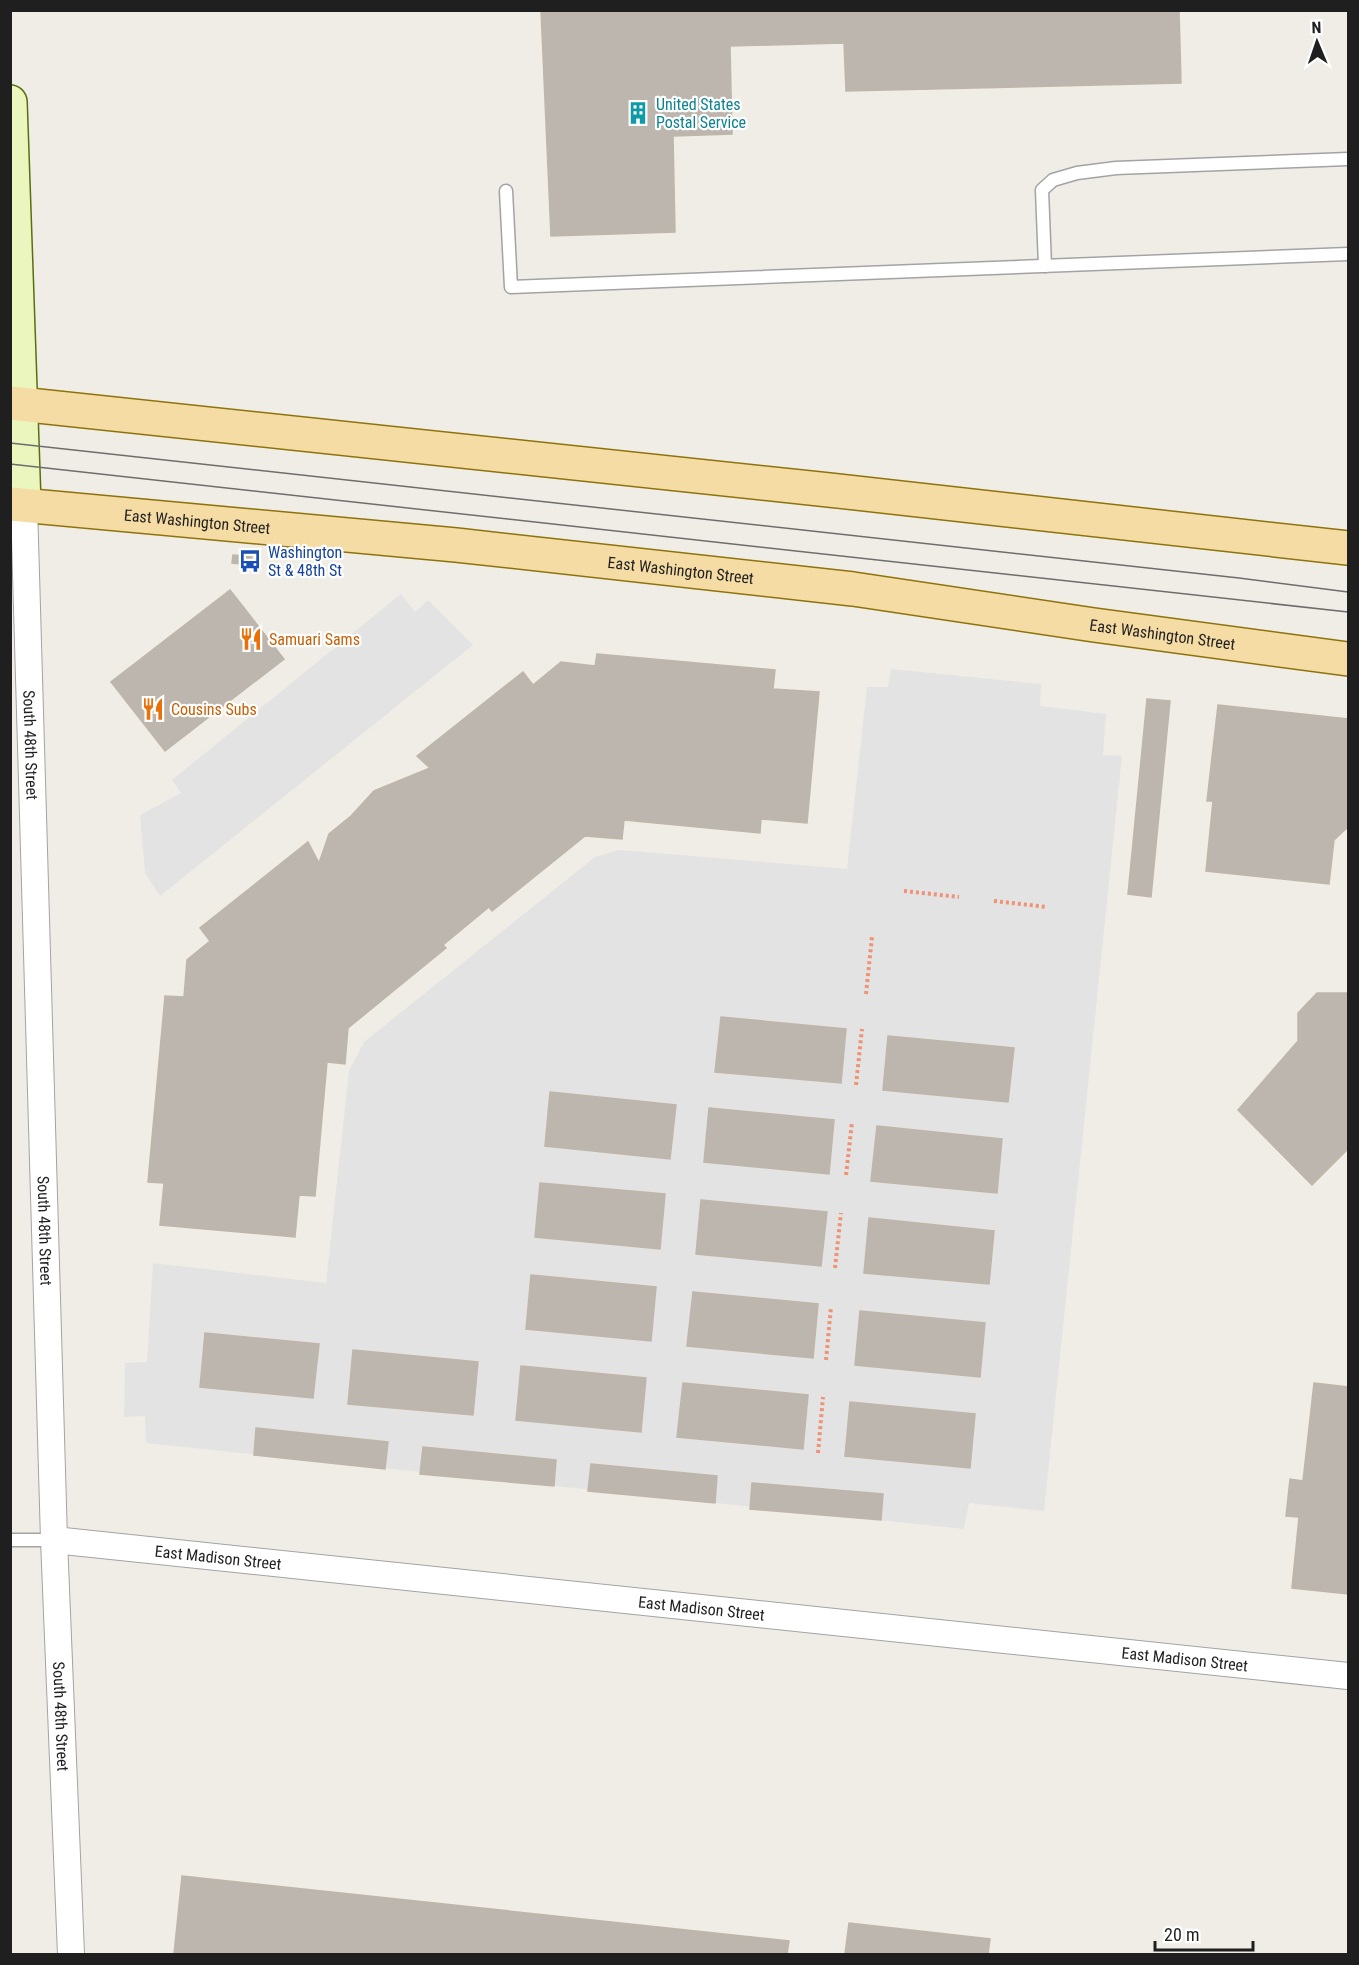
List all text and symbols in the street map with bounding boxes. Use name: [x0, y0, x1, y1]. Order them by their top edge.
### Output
north arrow: [1287, 12, 1347, 72]
text: N: [1311, 18, 1322, 37]
place label: United States Postal Service: [656, 95, 746, 132]
building icon: United States Postal Service: [625, 100, 651, 126]
street label: East Washington Street: [123, 506, 271, 538]
place label: Washington St & 48th St: [268, 543, 342, 580]
bus stop icon: Washington St & 48th St: [237, 548, 263, 574]
street label: East Washington Street: [607, 553, 755, 588]
street label: East Washington Street: [1088, 615, 1237, 654]
restaurant icon: Samuari Sams: [238, 626, 264, 652]
place label: Samuari Sams: [269, 630, 360, 649]
street label: South 48th Street: [19, 690, 42, 800]
restaurant icon: Cousins Subs: [140, 696, 166, 722]
place label: Cousins Subs: [171, 700, 257, 719]
street label: South 48th Street: [33, 1176, 56, 1286]
street label: East Madison Street: [154, 1542, 282, 1574]
street label: East Madison Street: [637, 1592, 766, 1625]
street label: East Madison Street: [1121, 1643, 1249, 1675]
street label: South 48th Street: [49, 1661, 72, 1772]
scale bar: [1155, 1914, 1252, 1952]
text: 20 m: [1164, 1924, 1199, 1945]

